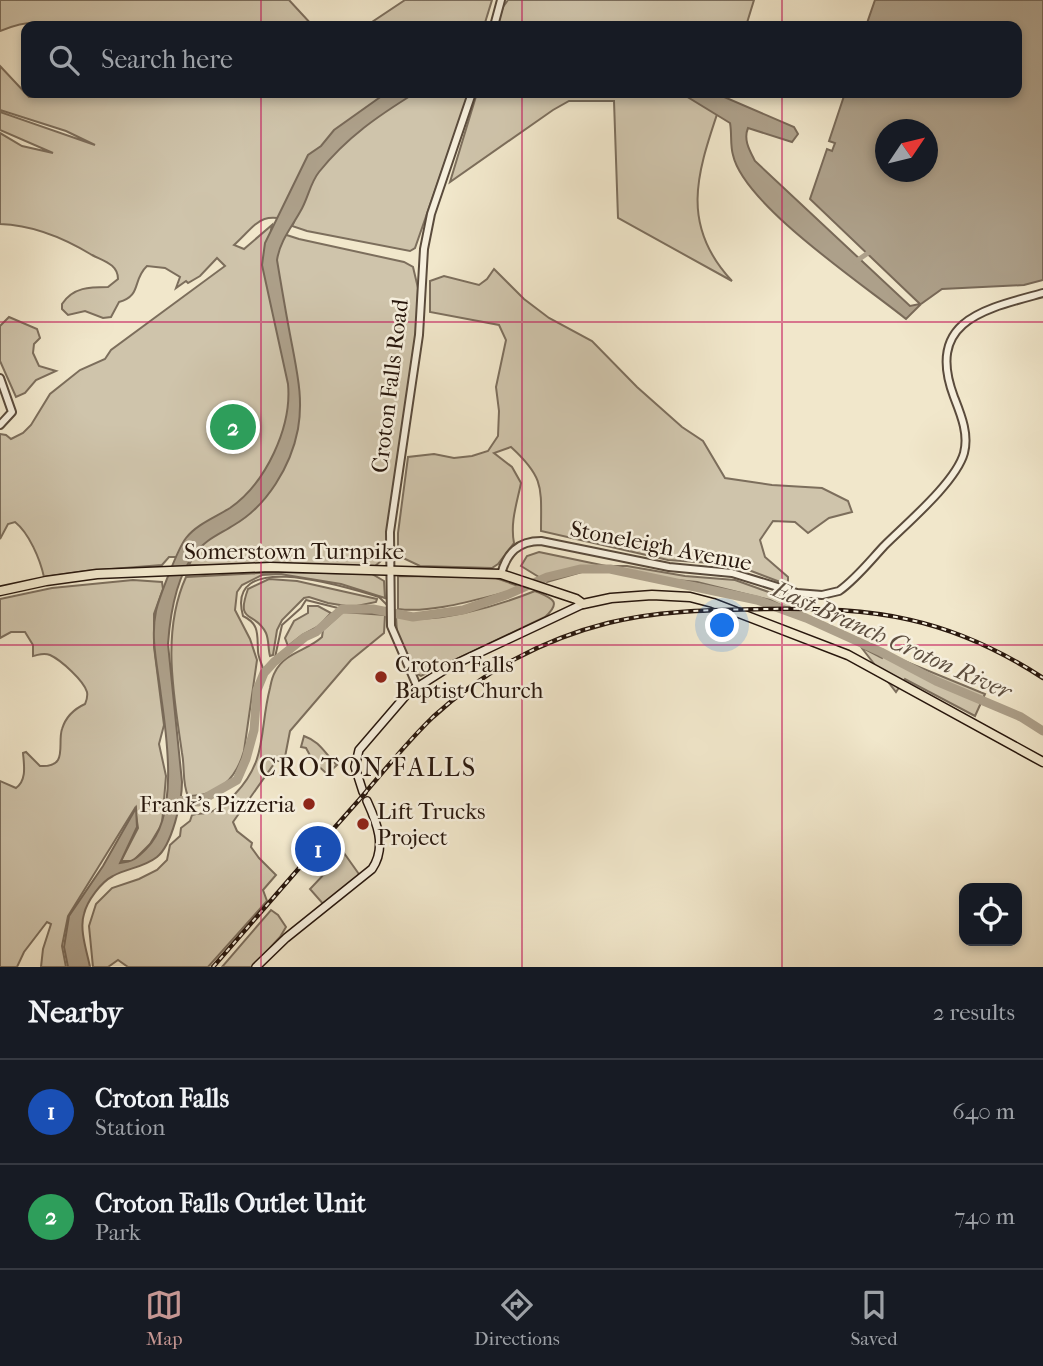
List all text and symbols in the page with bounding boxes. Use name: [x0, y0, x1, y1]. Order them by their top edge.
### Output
search box: [21, 21, 1022, 98]
icon: search: [45, 41, 83, 79]
text: Search here: [101, 44, 233, 75]
north arrow: [875, 119, 938, 182]
street label: Croton Falls Road: [366, 297, 414, 474]
pin: 2: [210, 401, 256, 453]
street label: Stoneleigh Avenue: [568, 515, 754, 577]
street label: Somerstown Turnpike: [184, 538, 404, 565]
water label: East Branch Croton River: [767, 574, 1018, 706]
your location: [705, 608, 739, 642]
place label: Croton Falls Baptist Church: [395, 651, 544, 704]
marker: Croton Falls Baptist Church: [373, 669, 389, 685]
district label: CROTON FALLS: [259, 752, 477, 783]
place label: Frank's Pizzeria: [139, 791, 295, 818]
marker: Frank's Pizzeria: [301, 796, 317, 812]
place label: Lift Trucks Project: [377, 798, 485, 851]
marker: Lift Trucks Project: [355, 816, 371, 832]
pin: 1: [295, 823, 341, 875]
map controls: [959, 883, 1022, 946]
button: locate: [959, 883, 1022, 946]
text: Nearby: [28, 995, 123, 1030]
text: 2 results: [933, 999, 1015, 1026]
text: Croton Falls: [95, 1083, 229, 1114]
text: 1: [47, 1098, 55, 1125]
text: 640 m: [952, 1098, 1015, 1125]
text: Station: [95, 1114, 165, 1141]
text: Croton Falls Outlet Unit: [95, 1188, 366, 1219]
text: 2: [45, 1203, 57, 1230]
text: 740 m: [954, 1203, 1015, 1230]
text: Park: [95, 1219, 141, 1246]
tab: Map: [145, 1286, 183, 1350]
tab: Directions: [474, 1286, 560, 1350]
tab: Saved: [850, 1286, 898, 1350]

